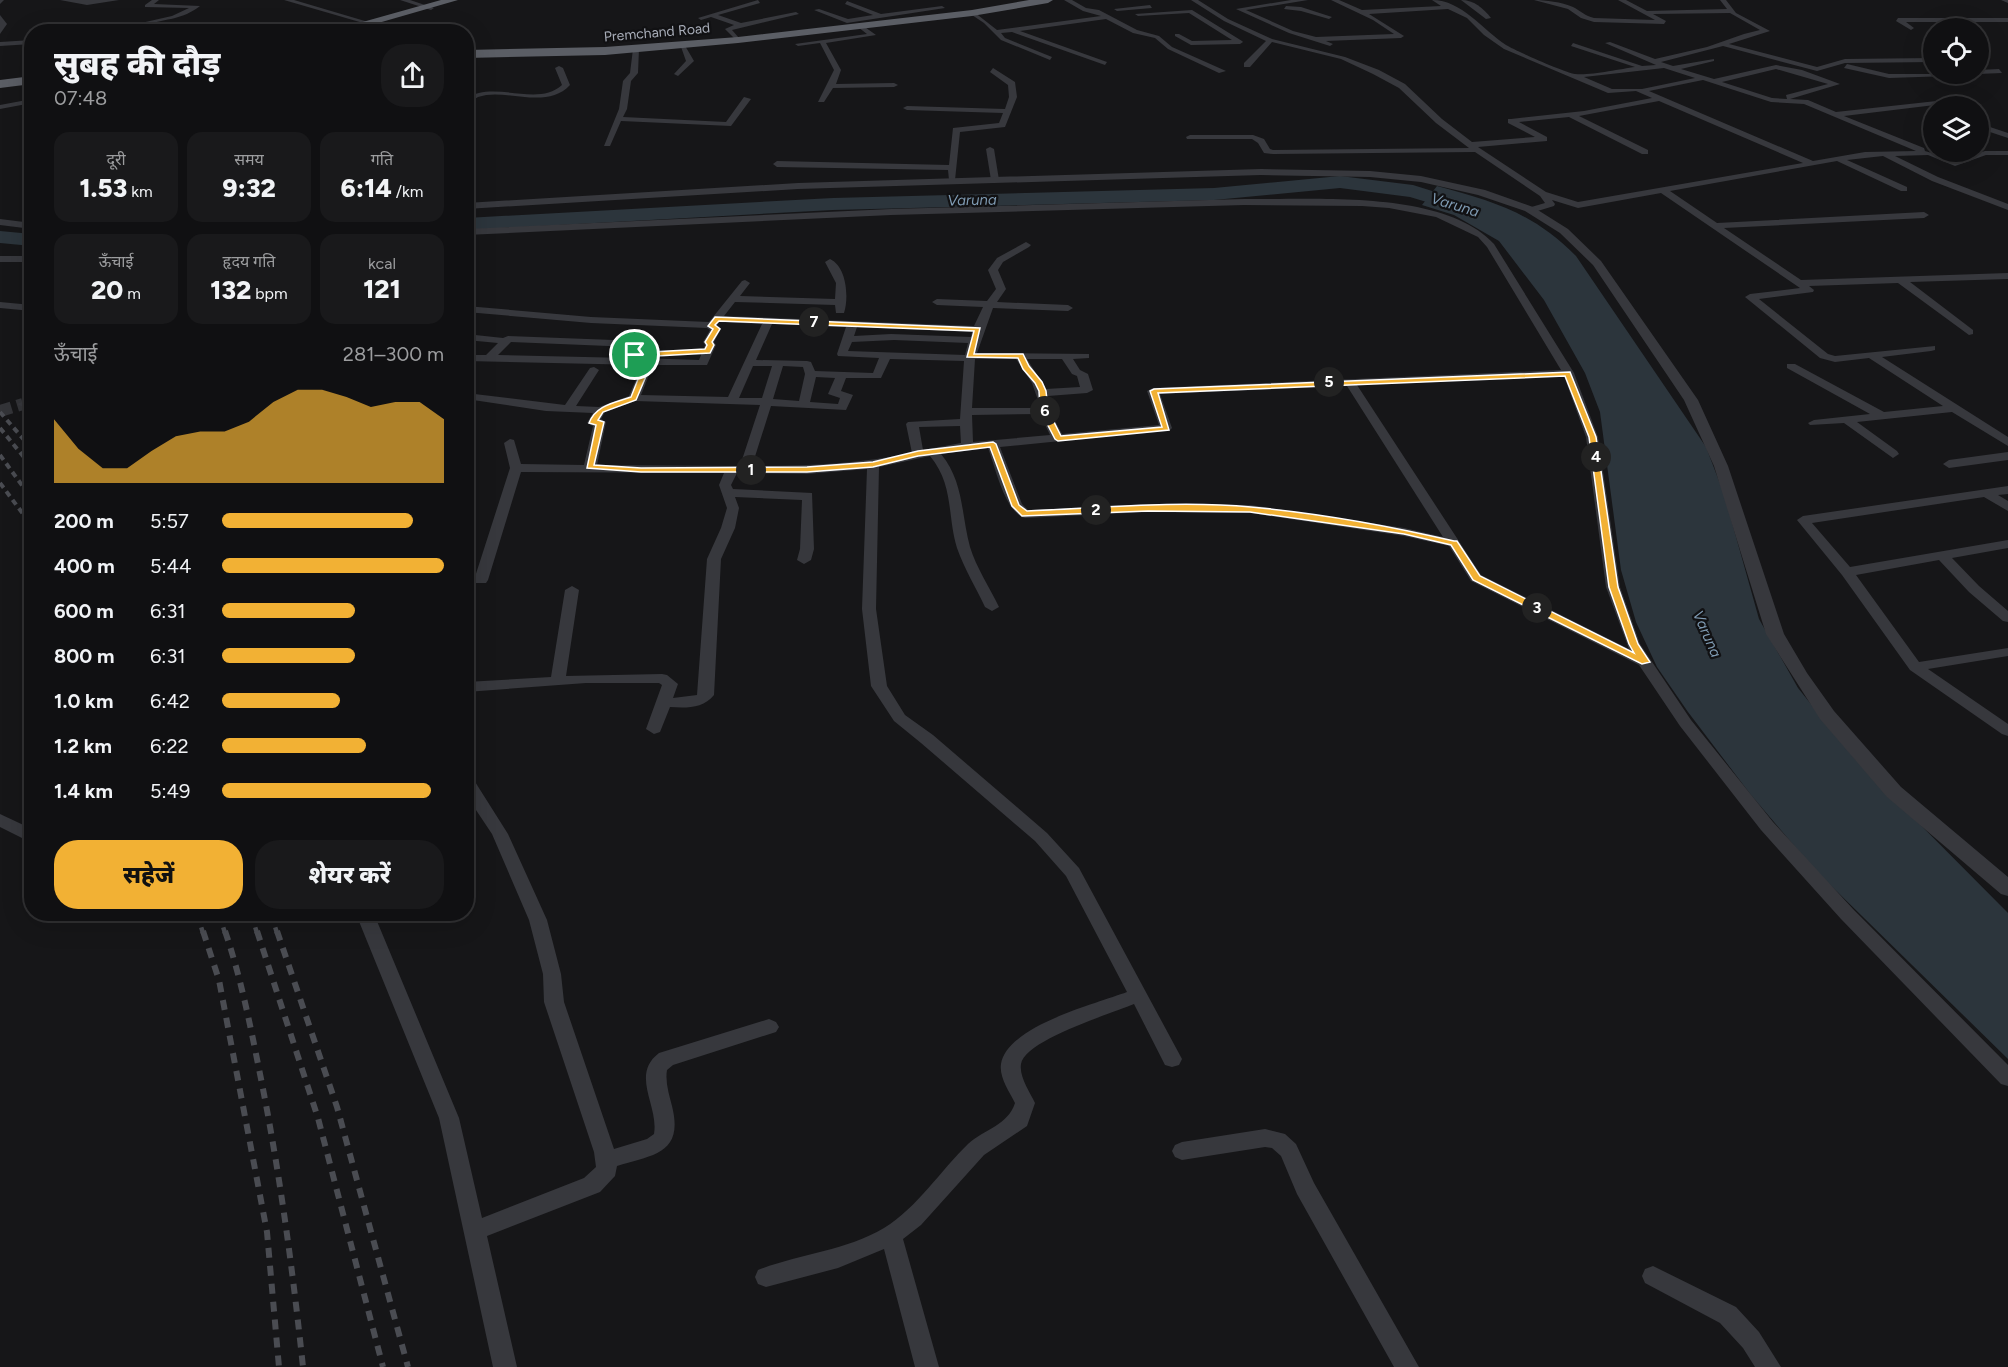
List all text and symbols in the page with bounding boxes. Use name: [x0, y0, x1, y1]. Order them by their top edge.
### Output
map controls: [1923, 18, 1989, 162]
button: locate: [1923, 18, 1989, 84]
street label: Premchand Road: [603, 19, 711, 46]
text: सुबह की दौड़: [54, 44, 220, 83]
button: share: [381, 44, 444, 107]
text: 07:48: [54, 86, 107, 110]
button: layers: [1923, 96, 1989, 162]
text: दूरी: [106, 150, 126, 169]
text: समय: [234, 150, 264, 169]
text: गति: [371, 150, 393, 169]
text: 1.53: [79, 172, 127, 204]
text: 9:32: [222, 172, 276, 204]
text: 6:14: [341, 172, 392, 204]
text: km: [127, 182, 153, 201]
text: /km: [392, 182, 423, 201]
water label: Varuna: [1429, 189, 1481, 221]
water label: Varuna: [947, 191, 997, 209]
text: ऊँचाई: [99, 252, 133, 271]
text: हृदय गति: [223, 252, 275, 271]
text: kcal: [368, 254, 396, 273]
text: 121: [363, 273, 401, 305]
text: 20: [91, 274, 123, 306]
text: 132: [210, 274, 251, 306]
text: m: [123, 284, 141, 303]
text: bpm: [251, 284, 288, 303]
pin: 7: [799, 307, 829, 337]
text: 7: [810, 312, 818, 331]
pin: [609, 329, 660, 380]
icon: arrive: [618, 338, 651, 371]
text: ऊँचाई: [54, 342, 97, 366]
text: 281–300 m: [343, 342, 444, 366]
pin: 5: [1314, 367, 1344, 397]
text: 5: [1324, 372, 1334, 391]
pin: 6: [1030, 396, 1060, 426]
text: 6: [1040, 401, 1050, 420]
pin: 4: [1581, 442, 1611, 472]
text: 4: [1591, 447, 1601, 466]
pin: 1: [736, 455, 766, 485]
text: 1: [748, 460, 754, 479]
pin: 2: [1081, 495, 1111, 525]
text: 2: [1091, 500, 1101, 519]
text: 200 m: [54, 509, 114, 533]
text: 5:57: [150, 509, 189, 533]
text: 400 m: [54, 554, 115, 578]
text: 5:44: [150, 554, 191, 578]
pin: 3: [1522, 593, 1552, 623]
text: 3: [1533, 598, 1541, 617]
text: 600 m: [54, 599, 114, 623]
text: 6:31: [150, 599, 186, 623]
water label: Varuna: [1689, 608, 1725, 660]
text: 800 m: [54, 644, 114, 668]
text: 6:31: [150, 644, 186, 668]
text: 1.0 km: [54, 689, 113, 713]
text: 6:42: [150, 689, 190, 713]
text: 1.2 km: [54, 734, 112, 758]
text: 6:22: [150, 734, 189, 758]
text: 1.4 km: [54, 779, 113, 803]
text: 5:49: [150, 779, 190, 803]
button: सहेजें: [54, 840, 243, 909]
button: शेयर करें: [255, 840, 444, 909]

